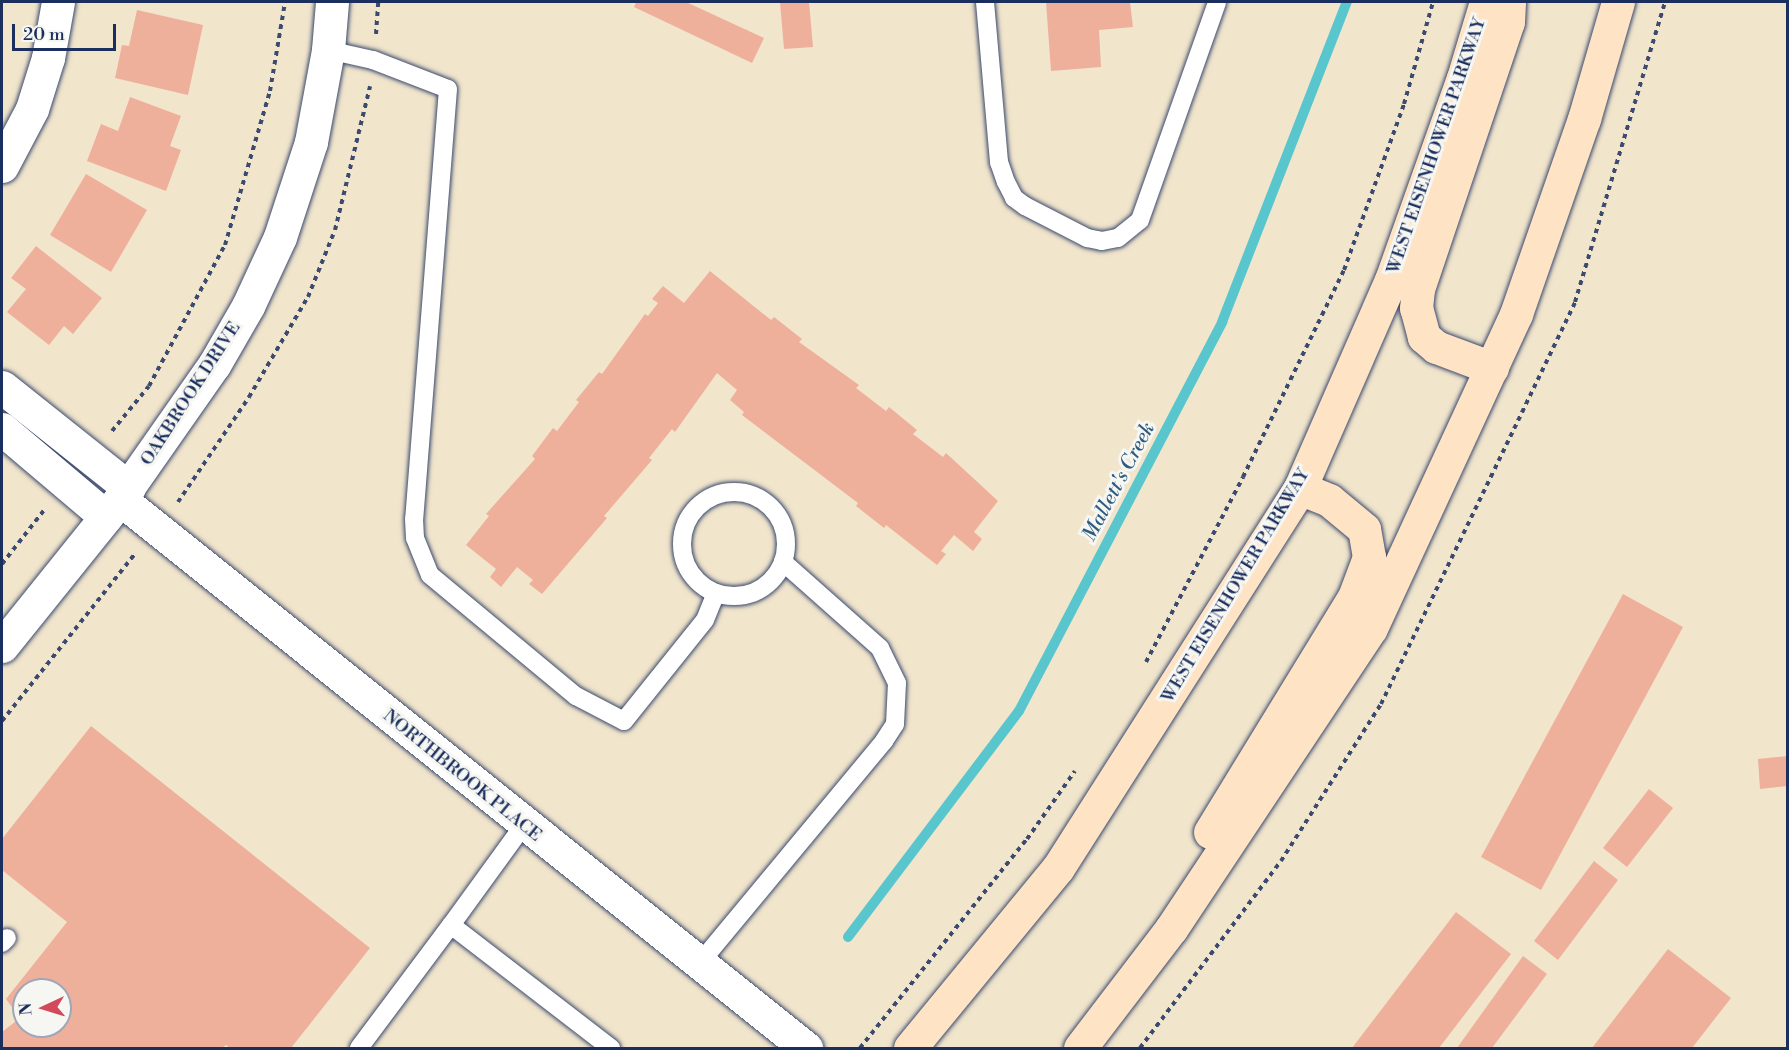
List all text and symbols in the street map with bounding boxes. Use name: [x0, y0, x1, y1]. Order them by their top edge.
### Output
scale bar: [15, 12, 118, 50]
street label: WEST EISENHOWER PARKWAY: [1383, 15, 1491, 277]
text: 20 m: [23, 23, 65, 46]
street label: OAKBROOK DRIVE: [136, 318, 246, 470]
water label: Mallett's Creek: [1078, 418, 1160, 546]
street label: WEST EISENHOWER PARKWAY: [1157, 465, 1315, 707]
street label: NORTHBROOK PLACE: [378, 705, 546, 847]
north arrow: [12, 978, 72, 1038]
text: N: [16, 1002, 36, 1016]

